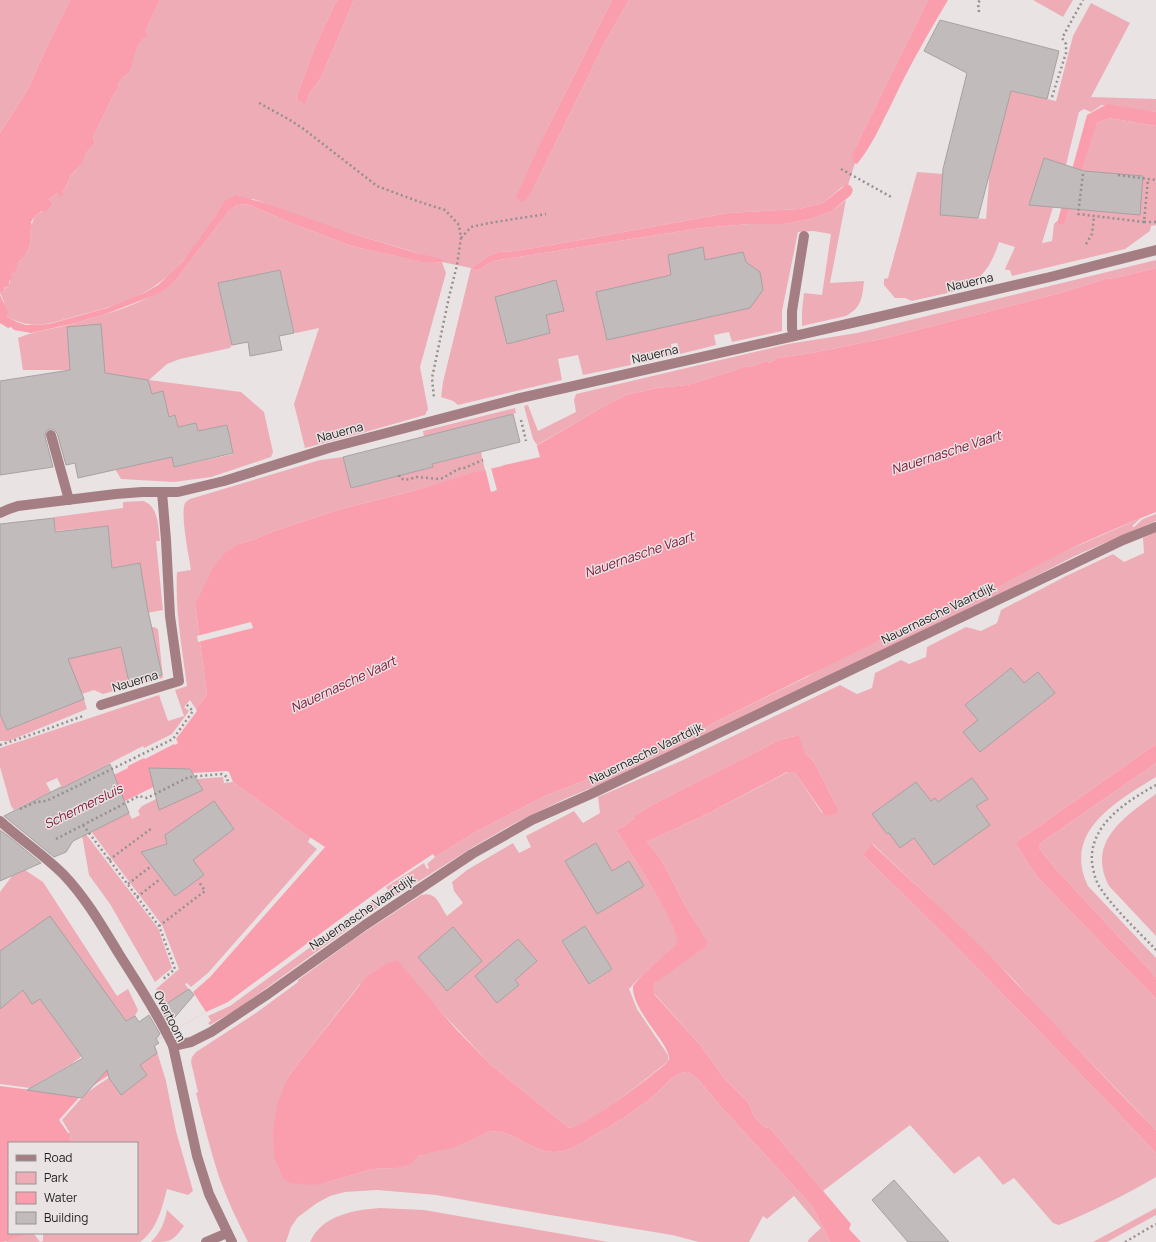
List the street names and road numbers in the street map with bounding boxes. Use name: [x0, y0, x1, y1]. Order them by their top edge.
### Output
street label: Nauerna: [945, 268, 995, 296]
street label: Nauerna: [630, 340, 680, 368]
street label: Nauerna: [315, 418, 365, 446]
street label: Nauernasche Vaartdijk: [878, 578, 999, 648]
street label: Nauerna: [110, 666, 160, 696]
street label: Nauernasche Vaartdijk: [586, 718, 707, 788]
street label: Nauernasche Vaartdijk: [306, 870, 419, 954]
street label: Overtoom: [150, 988, 190, 1044]

